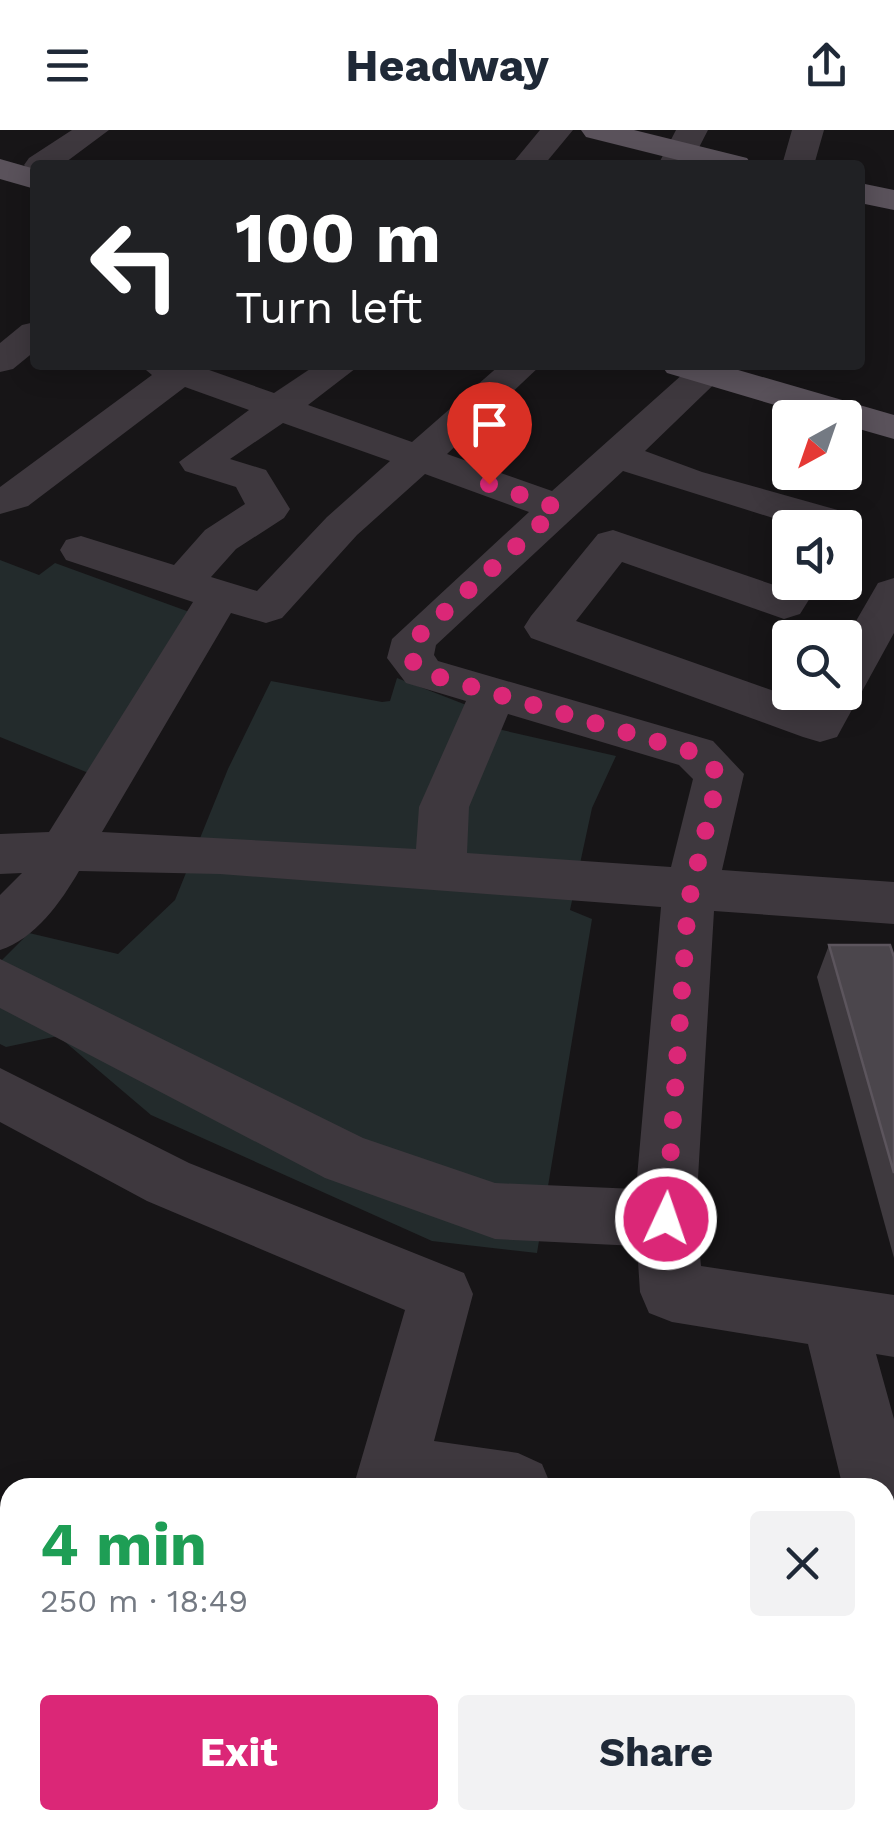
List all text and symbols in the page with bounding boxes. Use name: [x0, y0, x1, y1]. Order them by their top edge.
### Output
icon: menu: [40, 38, 95, 93]
icon: share: [799, 38, 854, 93]
text: Headway: [345, 39, 549, 92]
text: 100 m: [235, 197, 441, 279]
icon: left: [70, 200, 200, 330]
text: Turn left: [235, 281, 422, 334]
pin: [447, 382, 532, 485]
icon: arrive: [462, 397, 517, 452]
north arrow: [772, 400, 862, 490]
map controls: [772, 400, 862, 710]
button: sound: [772, 510, 862, 600]
button: search: [772, 620, 862, 710]
position arrow: [614, 1167, 718, 1271]
text: 4 min: [40, 1509, 207, 1580]
button: close: [750, 1511, 855, 1616]
text: 250 m · 18:49: [40, 1582, 248, 1620]
button: Exit: [40, 1695, 438, 1810]
button: Share: [458, 1695, 855, 1810]

